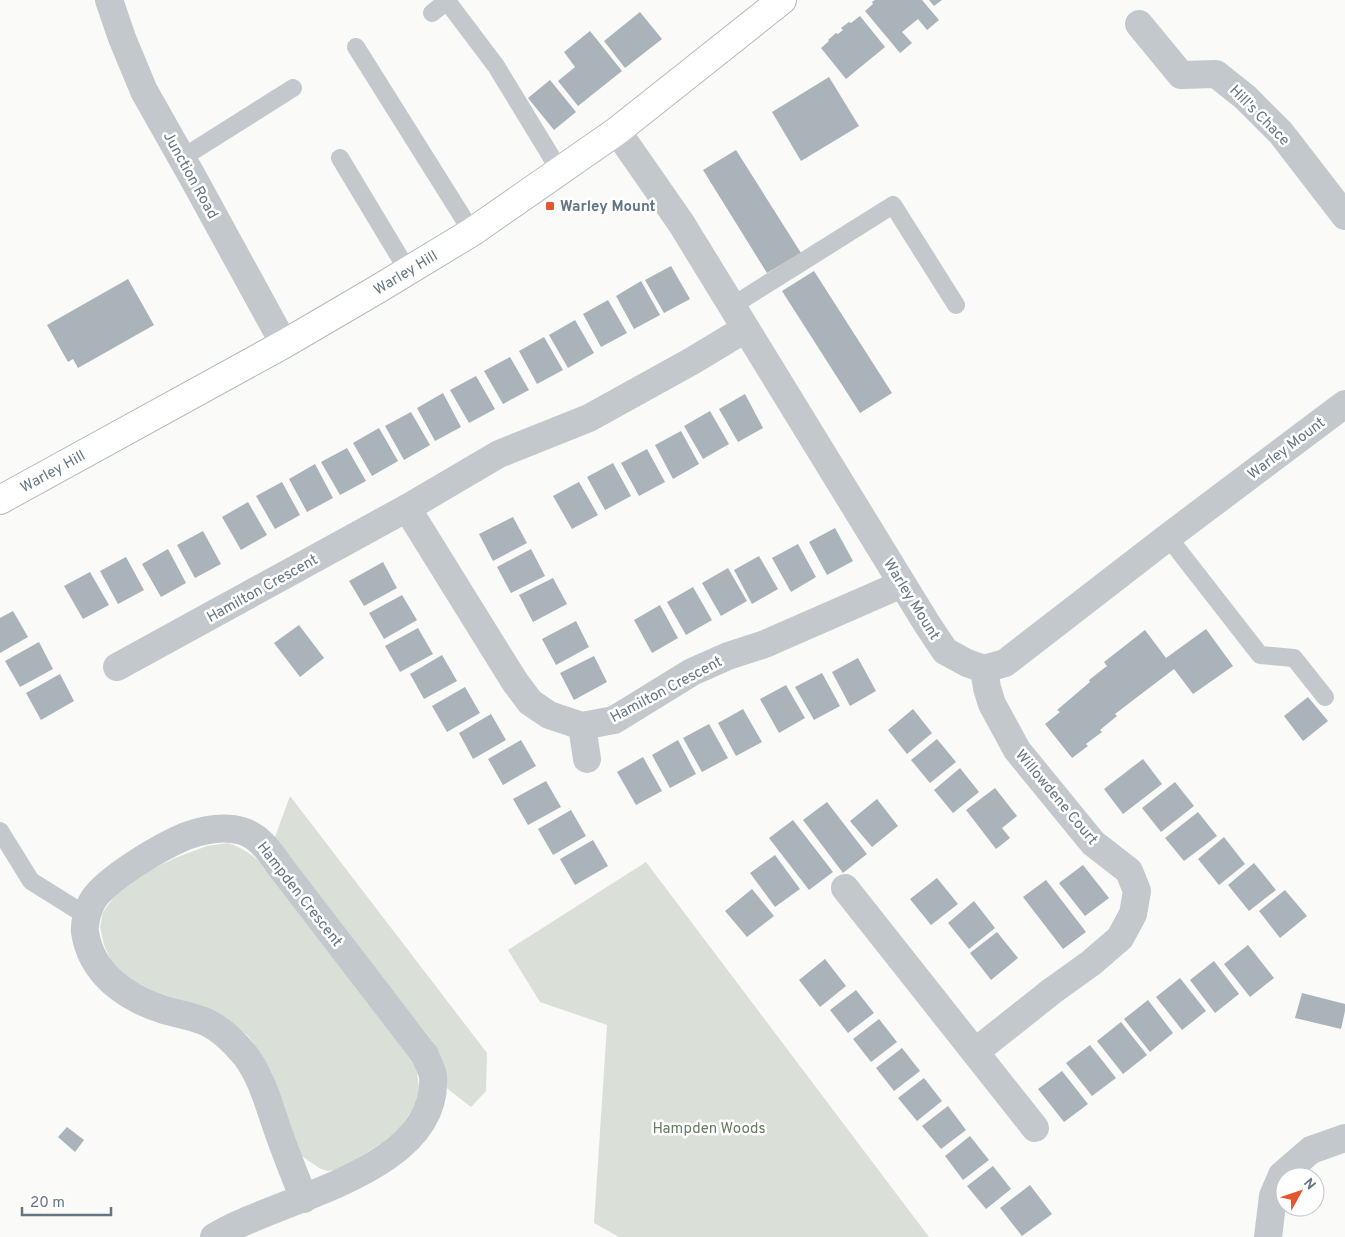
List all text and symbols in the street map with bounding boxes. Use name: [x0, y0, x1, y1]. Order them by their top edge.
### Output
street label: Hill's Chace: [1225, 82, 1293, 150]
street label: Junction Road: [158, 129, 221, 223]
place label: Warley Mount: [560, 198, 656, 217]
marker: Warley Mount: [544, 200, 556, 212]
street label: Warley Hill: [371, 247, 442, 300]
street label: Warley Mount: [1244, 414, 1329, 485]
street label: Warley Hill: [17, 447, 89, 498]
street label: Hamilton Crescent: [204, 551, 322, 628]
street label: Warley Mount: [878, 556, 943, 644]
street label: Hamilton Crescent: [607, 653, 726, 728]
street label: Willowdene Court: [1011, 746, 1101, 849]
street label: Hampden Crescent: [252, 839, 346, 951]
park label: Hampden Woods: [652, 1120, 766, 1139]
north arrow: [1275, 1167, 1325, 1217]
text: N: [1299, 1175, 1319, 1194]
scale bar: [22, 1184, 111, 1216]
text: 20 m: [30, 1194, 65, 1213]

